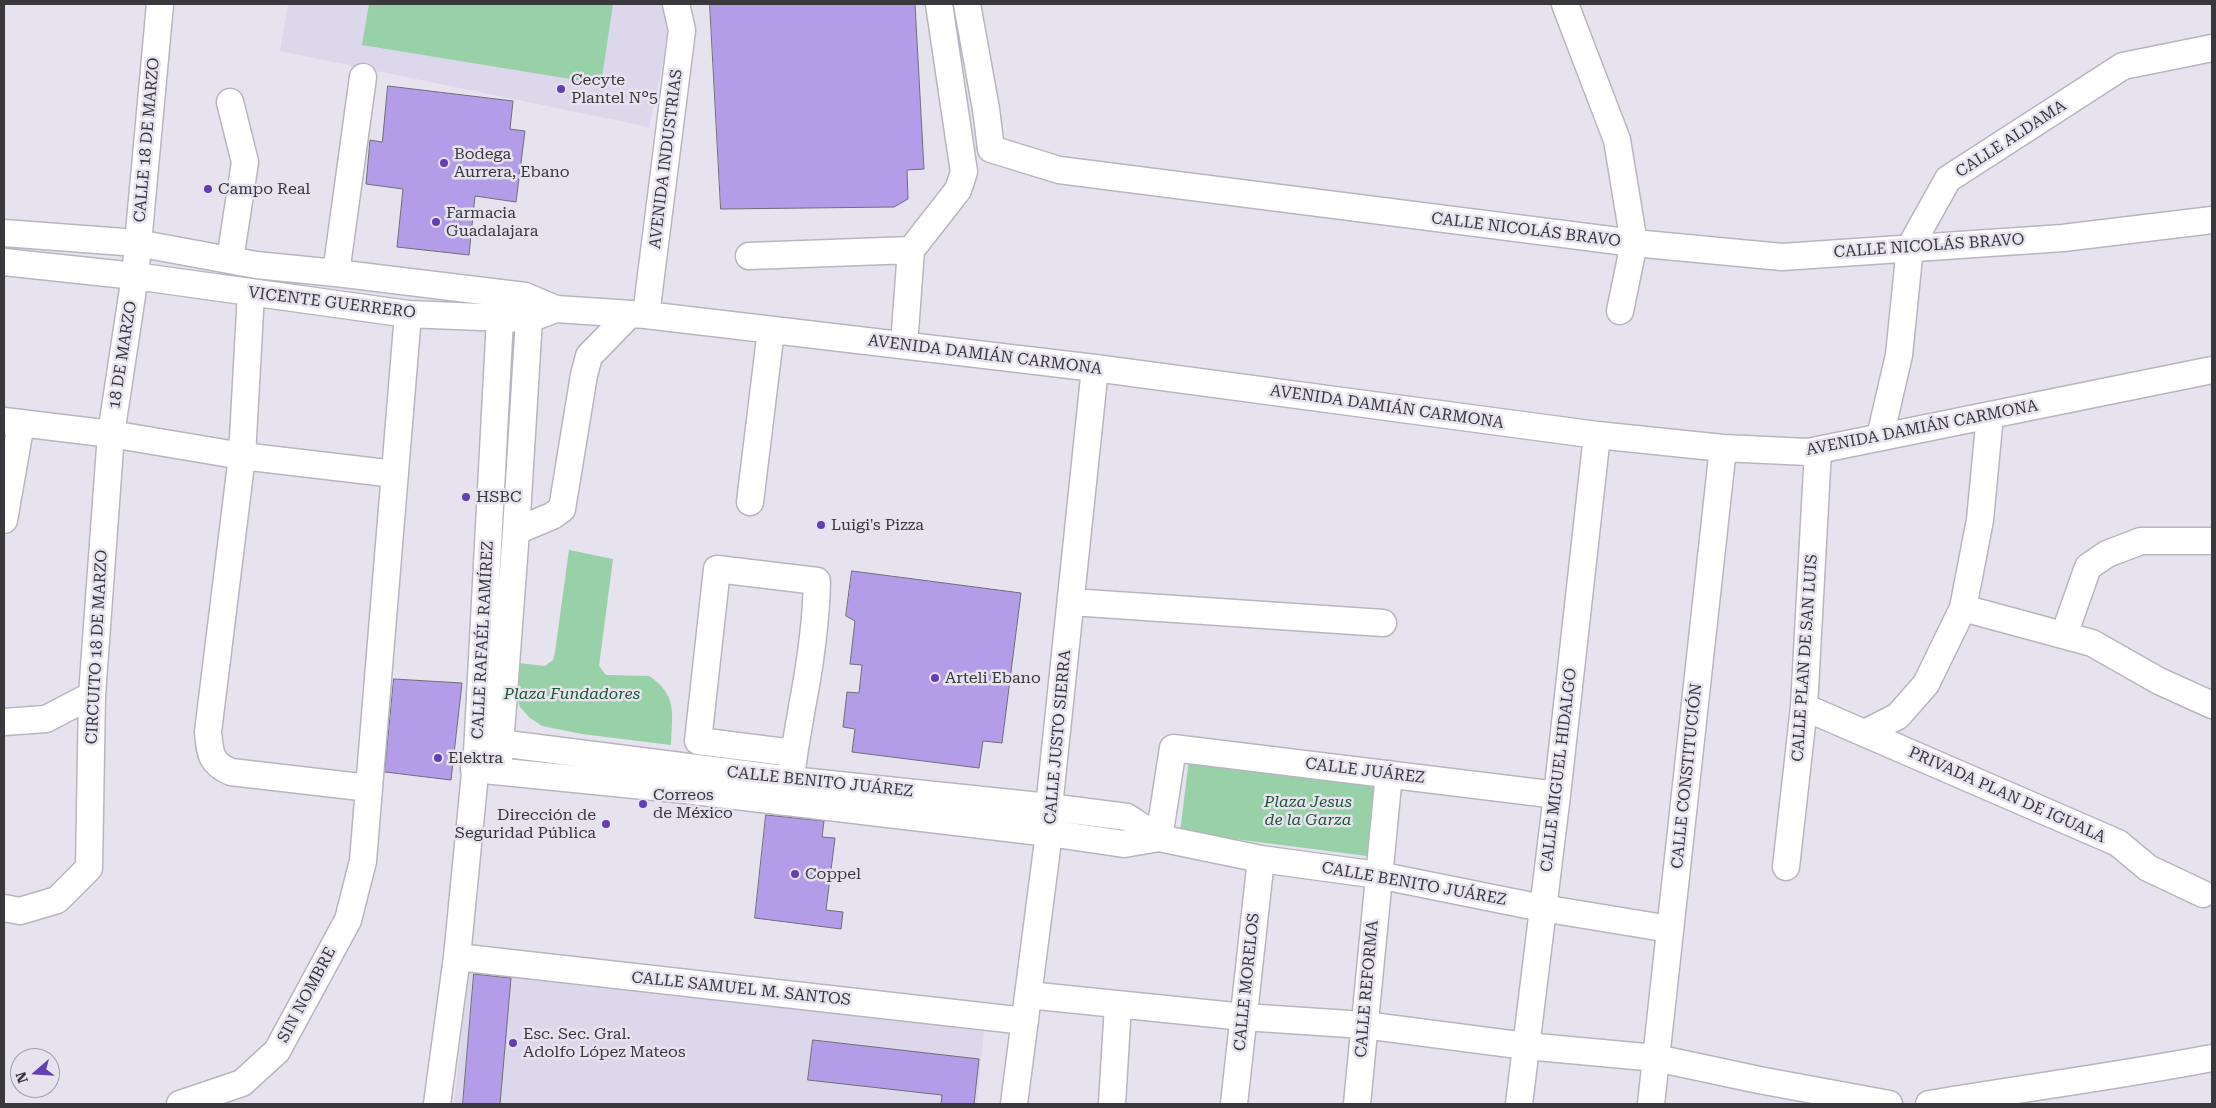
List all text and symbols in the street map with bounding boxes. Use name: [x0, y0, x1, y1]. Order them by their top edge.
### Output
street label: CALLE 18 DE MARZO: [130, 57, 164, 223]
street label: AVENIDA INDUSTRIAS: [645, 68, 687, 250]
place label: Cecyte Plantel N°5: [571, 70, 658, 108]
marker: Cecyte Plantel N°5: [555, 83, 567, 95]
street label: CALLE ALDAMA: [1952, 96, 2070, 182]
place label: Bodega Aurrera, Ebano: [454, 144, 570, 182]
marker: Bodega Aurrera, Ebano: [438, 157, 450, 169]
place label: Campo Real: [218, 179, 310, 199]
marker: Campo Real: [202, 183, 214, 195]
place label: Farmacia Guadalajara: [446, 203, 538, 241]
street label: CALLE NICOLÁS BRAVO: [1430, 209, 1622, 251]
marker: Farmacia Guadalajara: [430, 216, 442, 228]
street label: CALLE NICOLÁS BRAVO: [1833, 230, 2025, 262]
street label: VICENTE GUERRERO: [247, 283, 417, 323]
street label: 18 DE MARZO: [105, 300, 141, 410]
street label: AVENIDA DAMIÁN CARMONA: [867, 331, 1103, 379]
street label: AVENIDA DAMIÁN CARMONA: [1269, 381, 1505, 433]
street label: AVENIDA DAMIÁN CARMONA: [1804, 396, 2040, 460]
place label: HSBC: [476, 487, 521, 507]
marker: HSBC: [460, 491, 472, 503]
place label: Luigi's Pizza: [831, 515, 924, 535]
marker: Luigi's Pizza: [815, 519, 827, 531]
street label: CALLE RAFAÉL RAMÍREZ: [468, 540, 498, 740]
street label: CIRCUITO 18 DE MARZO: [82, 549, 112, 745]
street label: CALLE PLAN DE SAN LUIS: [1788, 554, 1822, 762]
street label: CALLE JUSTO SIERRA: [1041, 649, 1075, 825]
street label: CALLE MIGUEL HIDALGO: [1537, 667, 1581, 873]
place label: Arteli Ebano: [945, 668, 1041, 688]
marker: Arteli Ebano: [929, 672, 941, 684]
street label: CALLE CONSTITUCIÓN: [1668, 682, 1706, 870]
park label: Plaza Fundadores: [504, 684, 640, 704]
street label: PRIVADA PLAN DE IGUALA: [1905, 743, 2109, 847]
place label: Elektra: [448, 748, 503, 768]
marker: Elektra: [432, 752, 444, 764]
street label: CALLE JUÁREZ: [1304, 754, 1426, 788]
street label: CALLE BENITO JUÁREZ: [726, 763, 914, 801]
place label: Correos de México: [653, 785, 733, 823]
park label: Plaza Jesus de la Garza: [1264, 792, 1352, 830]
marker: Correos de México: [637, 798, 649, 810]
place label: Dirección de Seguridad Pública: [455, 805, 596, 843]
marker: Dirección de Seguridad Pública: [600, 818, 612, 830]
street label: CALLE BENITO JUÁREZ: [1320, 858, 1508, 910]
place label: Coppel: [805, 864, 861, 884]
marker: Coppel: [789, 868, 801, 880]
street label: CALLE MORELOS: [1230, 912, 1264, 1052]
street label: CALLE REFORMA: [1351, 919, 1383, 1059]
street label: SIN NOMBRE: [274, 944, 340, 1046]
street label: CALLE SAMUEL M. SANTOS: [630, 968, 852, 1010]
place label: Esc. Sec. Gral. Adolfo López Mateos: [523, 1024, 685, 1062]
marker: Esc. Sec. Gral. Adolfo López Mateos: [507, 1037, 519, 1049]
north arrow: [10, 1048, 60, 1098]
text: N: [12, 1070, 31, 1085]

